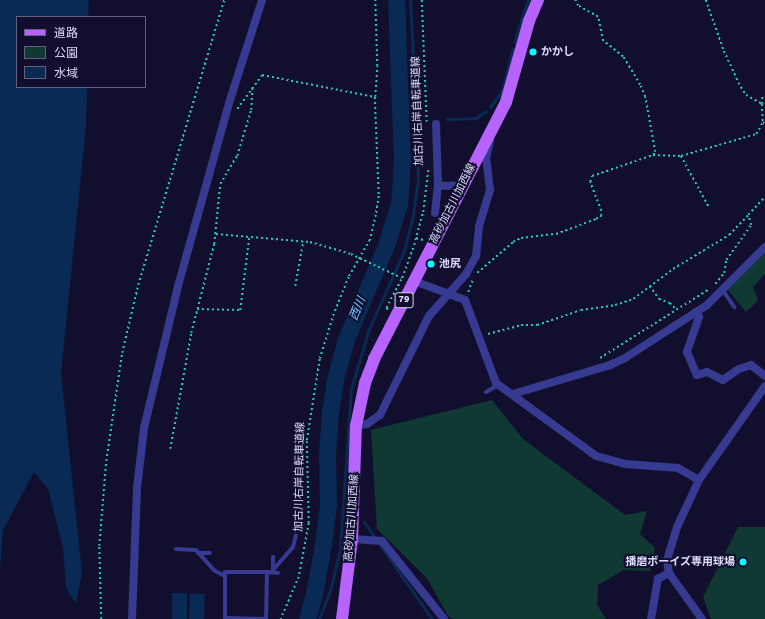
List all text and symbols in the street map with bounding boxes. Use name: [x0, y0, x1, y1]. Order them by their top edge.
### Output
legend: [16, 16, 146, 88]
text: 道路: [54, 26, 78, 41]
place label: かかし: [541, 45, 574, 59]
text: 公園: [54, 46, 78, 61]
marker: かかし: [528, 47, 538, 57]
street label: 加古川右岸自転車道線: [409, 56, 427, 166]
text: 水域: [54, 66, 78, 81]
street label: 高砂加古川加西線: [427, 162, 479, 246]
place label: 池尻: [439, 257, 461, 271]
marker: 池尻: [426, 259, 436, 269]
road number: 79: [394, 292, 414, 308]
water label: 西川: [347, 295, 369, 323]
street label: 加古川右岸自転車道線: [292, 422, 308, 532]
street label: 高砂加古川加西線: [342, 474, 362, 562]
place label: 播磨ボーイズ専用球場: [625, 555, 735, 569]
marker: 播磨ボーイズ専用球場: [738, 557, 748, 567]

